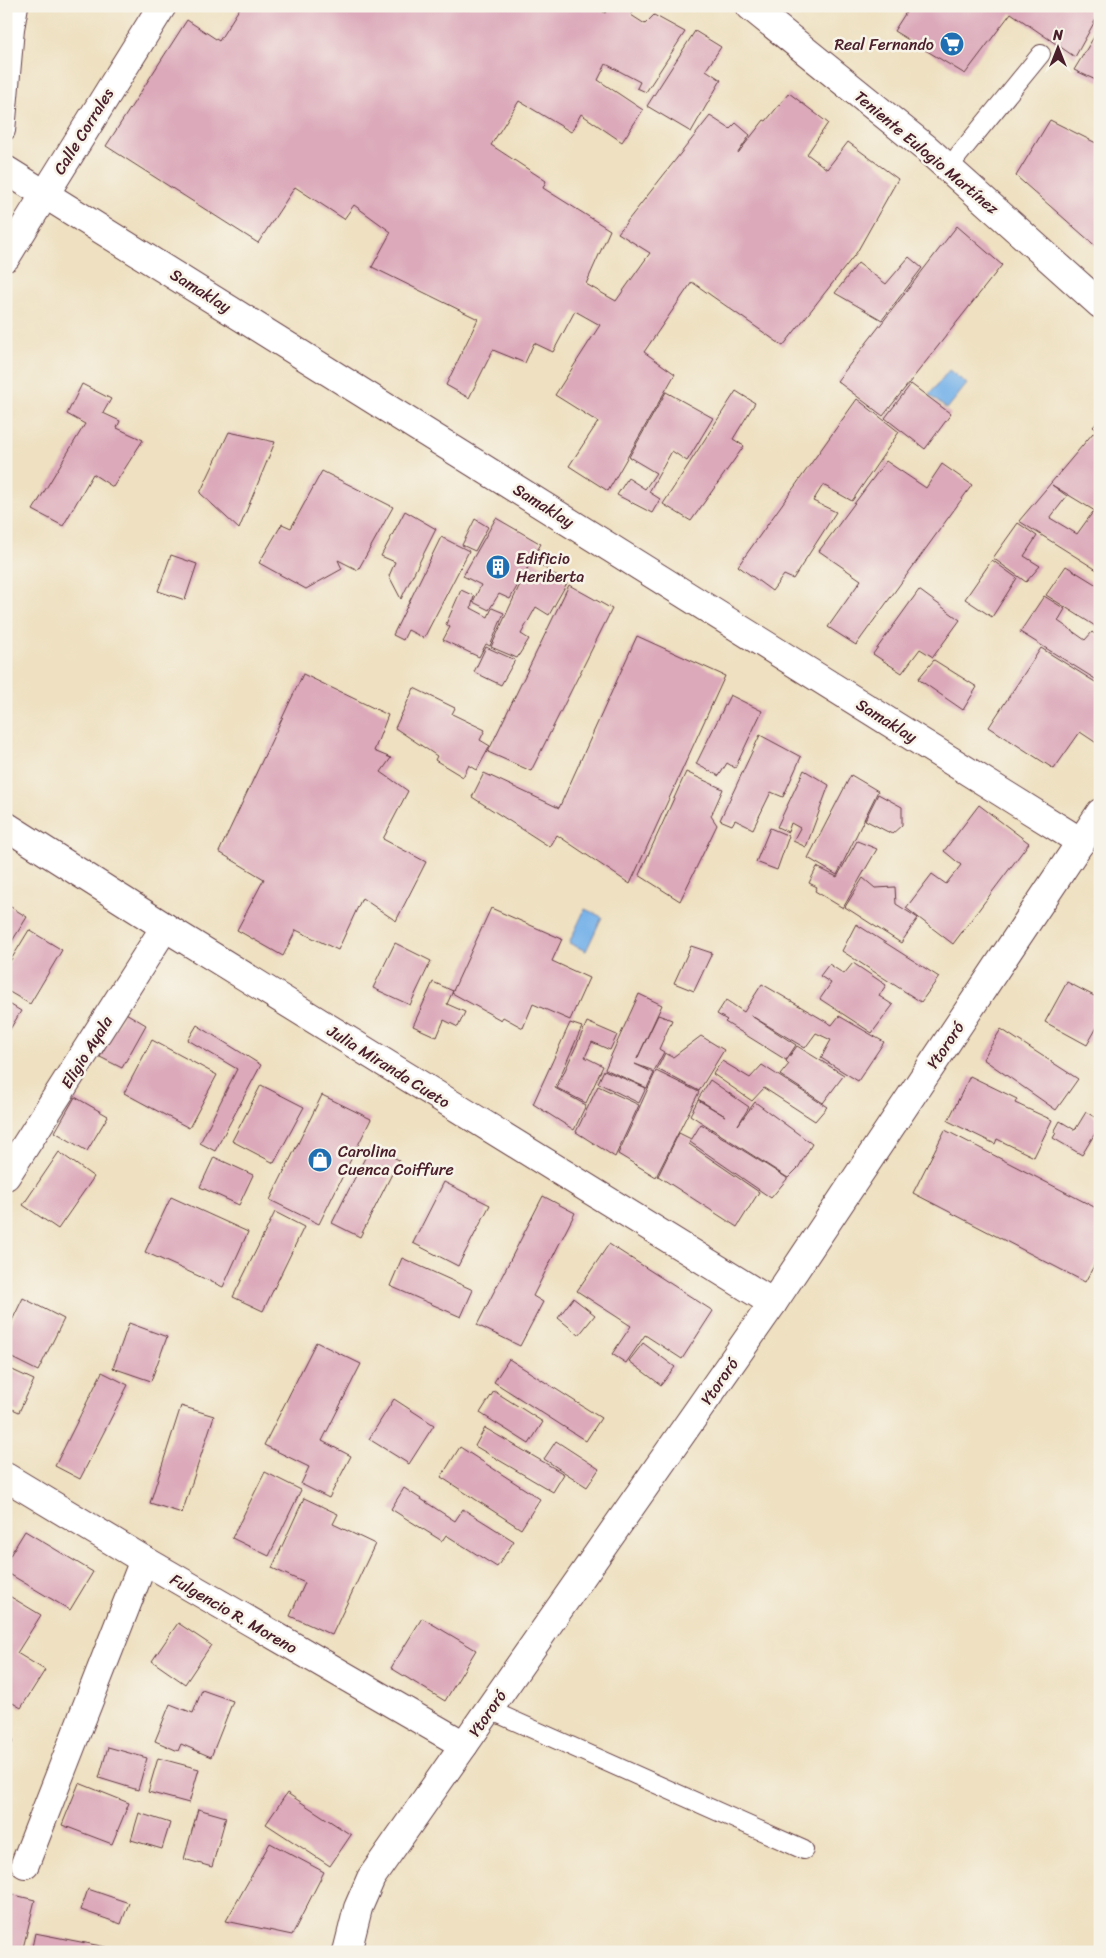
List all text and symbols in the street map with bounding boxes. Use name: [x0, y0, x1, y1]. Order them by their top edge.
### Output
north arrow: [1034, 22, 1084, 72]
text: N: [1052, 23, 1063, 48]
place label: Real Fernando: [834, 30, 934, 59]
supermarket icon: Real Fernando: [939, 31, 965, 57]
street label: Calle Corrales: [45, 82, 122, 180]
street label: Teniente Eulogio Martínez: [848, 83, 1006, 222]
street label: Samaklay: [164, 260, 238, 321]
street label: Samaklay: [507, 475, 581, 536]
place label: Edificio Heriberta: [516, 544, 584, 591]
building icon: Edificio Heriberta: [485, 554, 511, 580]
street label: Samaklay: [850, 690, 924, 751]
street label: Eligio Ayala: [52, 1009, 121, 1095]
street label: Ytororó: [919, 1015, 973, 1075]
street label: Julia Miranda Cueto: [320, 1016, 456, 1116]
place label: Carolina Cuenca Coiffure: [338, 1137, 454, 1184]
shop icon: Carolina Cuenca Coiffure: [307, 1147, 333, 1173]
street label: Ytororó: [692, 1351, 747, 1411]
street label: Fulgencio R. Moreno: [165, 1565, 303, 1662]
street label: Ytororó: [460, 1683, 515, 1743]

